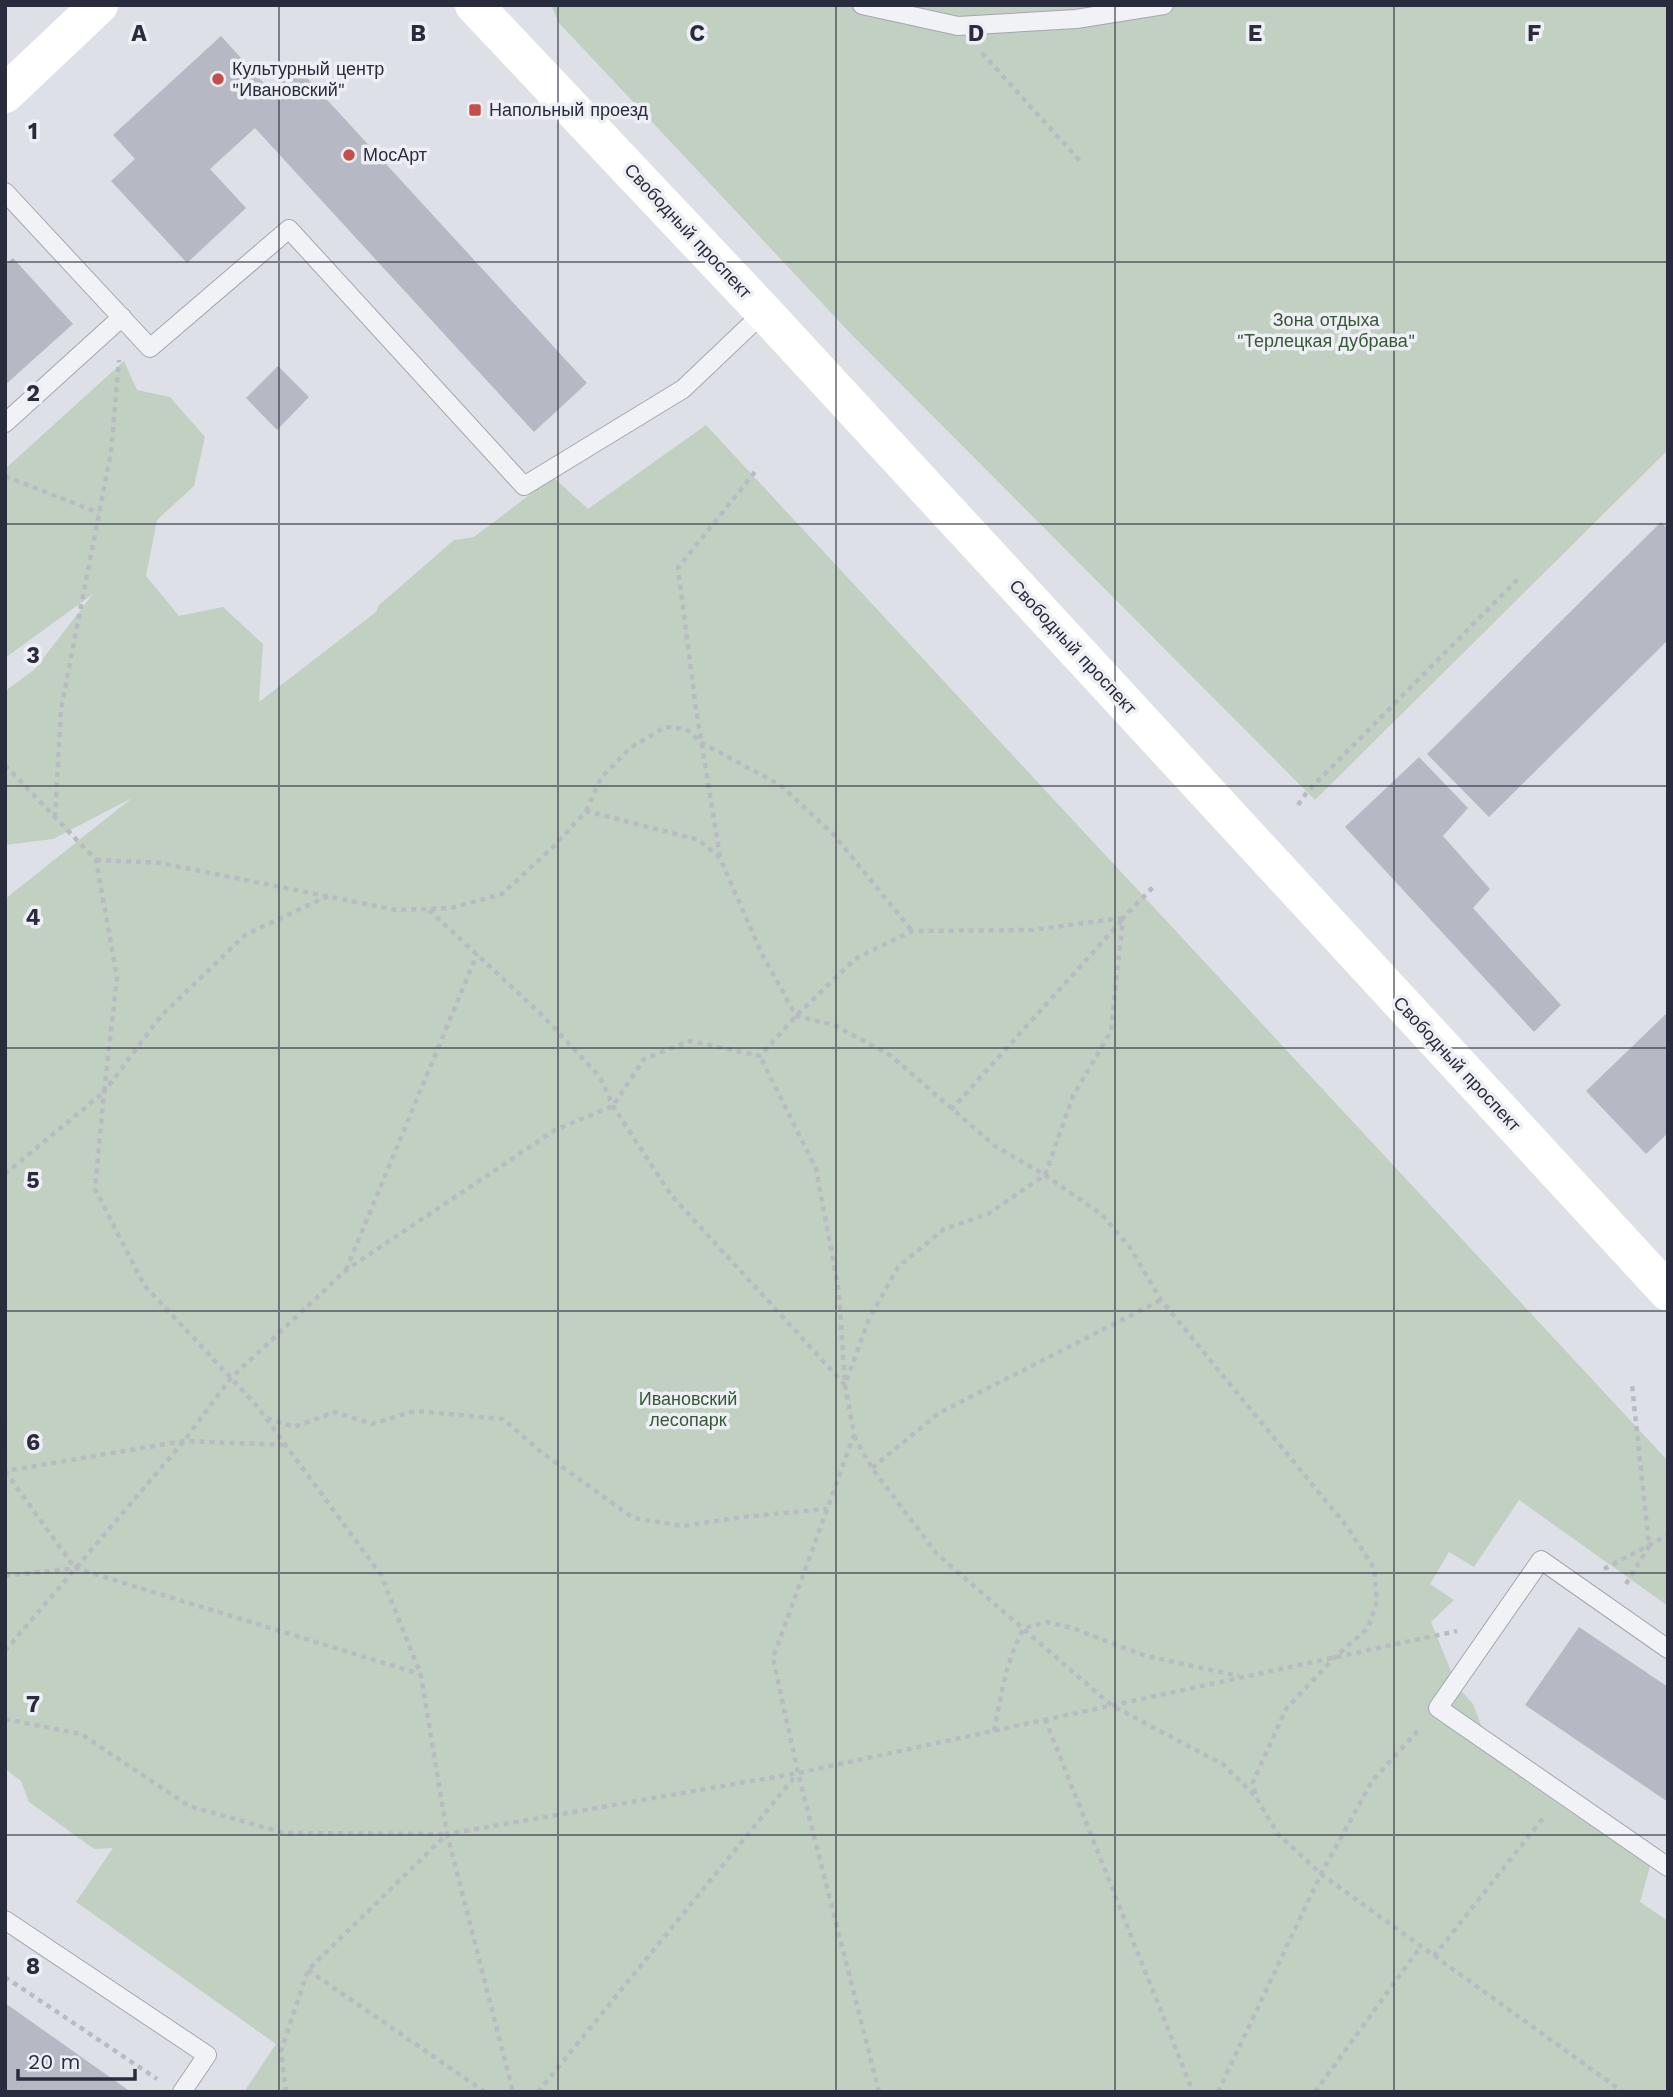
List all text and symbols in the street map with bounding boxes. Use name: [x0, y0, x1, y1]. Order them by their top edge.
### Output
text: A: [131, 20, 147, 47]
text: B: [410, 20, 426, 47]
text: C: [689, 20, 705, 47]
text: D: [968, 20, 984, 47]
text: E: [1248, 20, 1262, 47]
text: F: [1527, 20, 1541, 47]
place label: Культурный центр "Ивановский": [232, 58, 384, 100]
marker: Культурный центр "Ивановский": [210, 71, 226, 87]
place label: Напольный проезд: [489, 99, 649, 120]
marker: Напольный проезд: [467, 102, 483, 118]
text: 1: [28, 118, 38, 145]
place label: МосАрт: [363, 144, 427, 165]
marker: МосАрт: [341, 147, 357, 163]
street label: Свободный проспект: [620, 159, 756, 302]
park label: Зона отдыха "Терлецкая дубрава": [1237, 309, 1415, 351]
text: 2: [26, 380, 40, 407]
street label: Свободный проспект: [1005, 575, 1141, 718]
text: 3: [26, 642, 40, 669]
text: 4: [26, 904, 41, 931]
street label: Свободный проспект: [1389, 992, 1525, 1135]
text: 5: [26, 1167, 40, 1194]
park label: Ивановский лесопарк: [639, 1388, 737, 1430]
text: 6: [26, 1429, 40, 1456]
text: 7: [26, 1691, 40, 1718]
text: 8: [26, 1953, 40, 1980]
scale bar: [18, 2038, 135, 2082]
text: 20 m: [28, 2049, 80, 2074]

